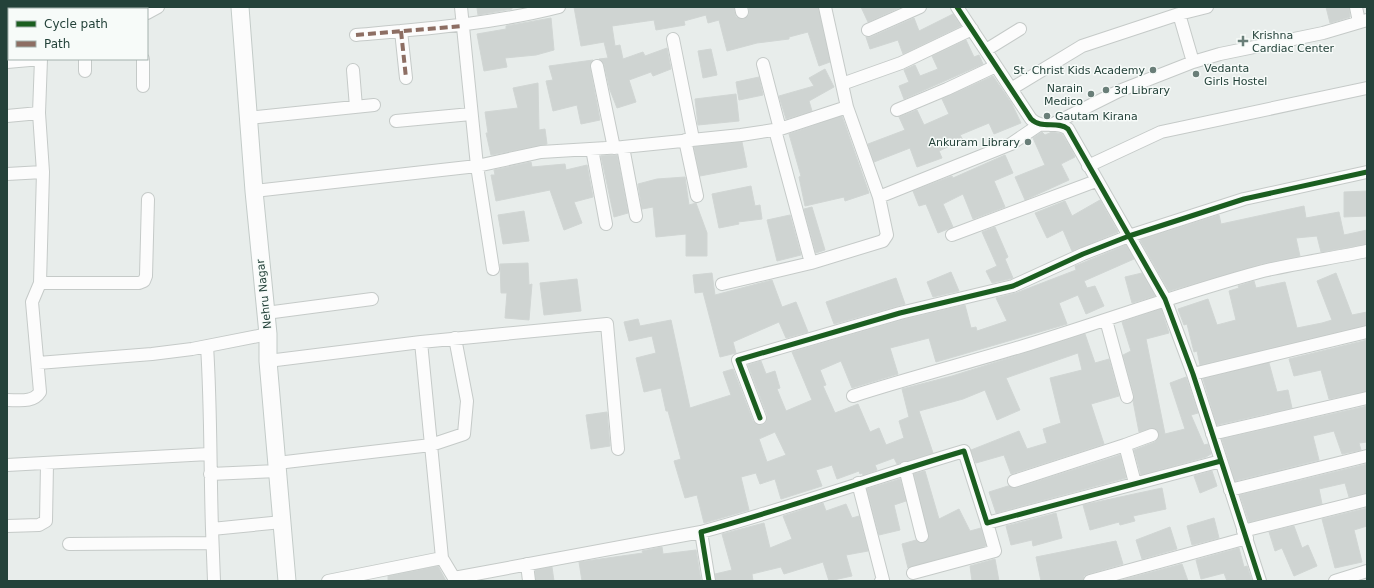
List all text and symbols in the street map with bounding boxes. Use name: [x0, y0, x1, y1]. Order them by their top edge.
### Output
legend: [8, 8, 148, 60]
text: Cycle path: [44, 17, 108, 31]
place label: Krishna Cardiac Center: [1252, 29, 1335, 55]
marker: Krishna Cardiac Center: [1237, 35, 1249, 47]
text: Path: [44, 37, 70, 51]
place label: Vedanta Girls Hostel: [1204, 62, 1267, 88]
place label: St. Christ Kids Academy: [1013, 64, 1145, 77]
marker: St. Christ Kids Academy: [1148, 65, 1158, 75]
marker: Vedanta Girls Hostel: [1191, 69, 1201, 79]
place label: Narain Medico: [1044, 82, 1083, 108]
place label: 3d Library: [1114, 84, 1170, 97]
marker: 3d Library: [1101, 85, 1111, 95]
marker: Narain Medico: [1086, 89, 1096, 99]
place label: Gautam Kirana: [1055, 110, 1138, 123]
marker: Gautam Kirana: [1042, 111, 1052, 121]
place label: Ankuram Library: [929, 136, 1020, 149]
marker: Ankuram Library: [1023, 137, 1033, 147]
street label: Nehru Nagar: [254, 258, 274, 330]

